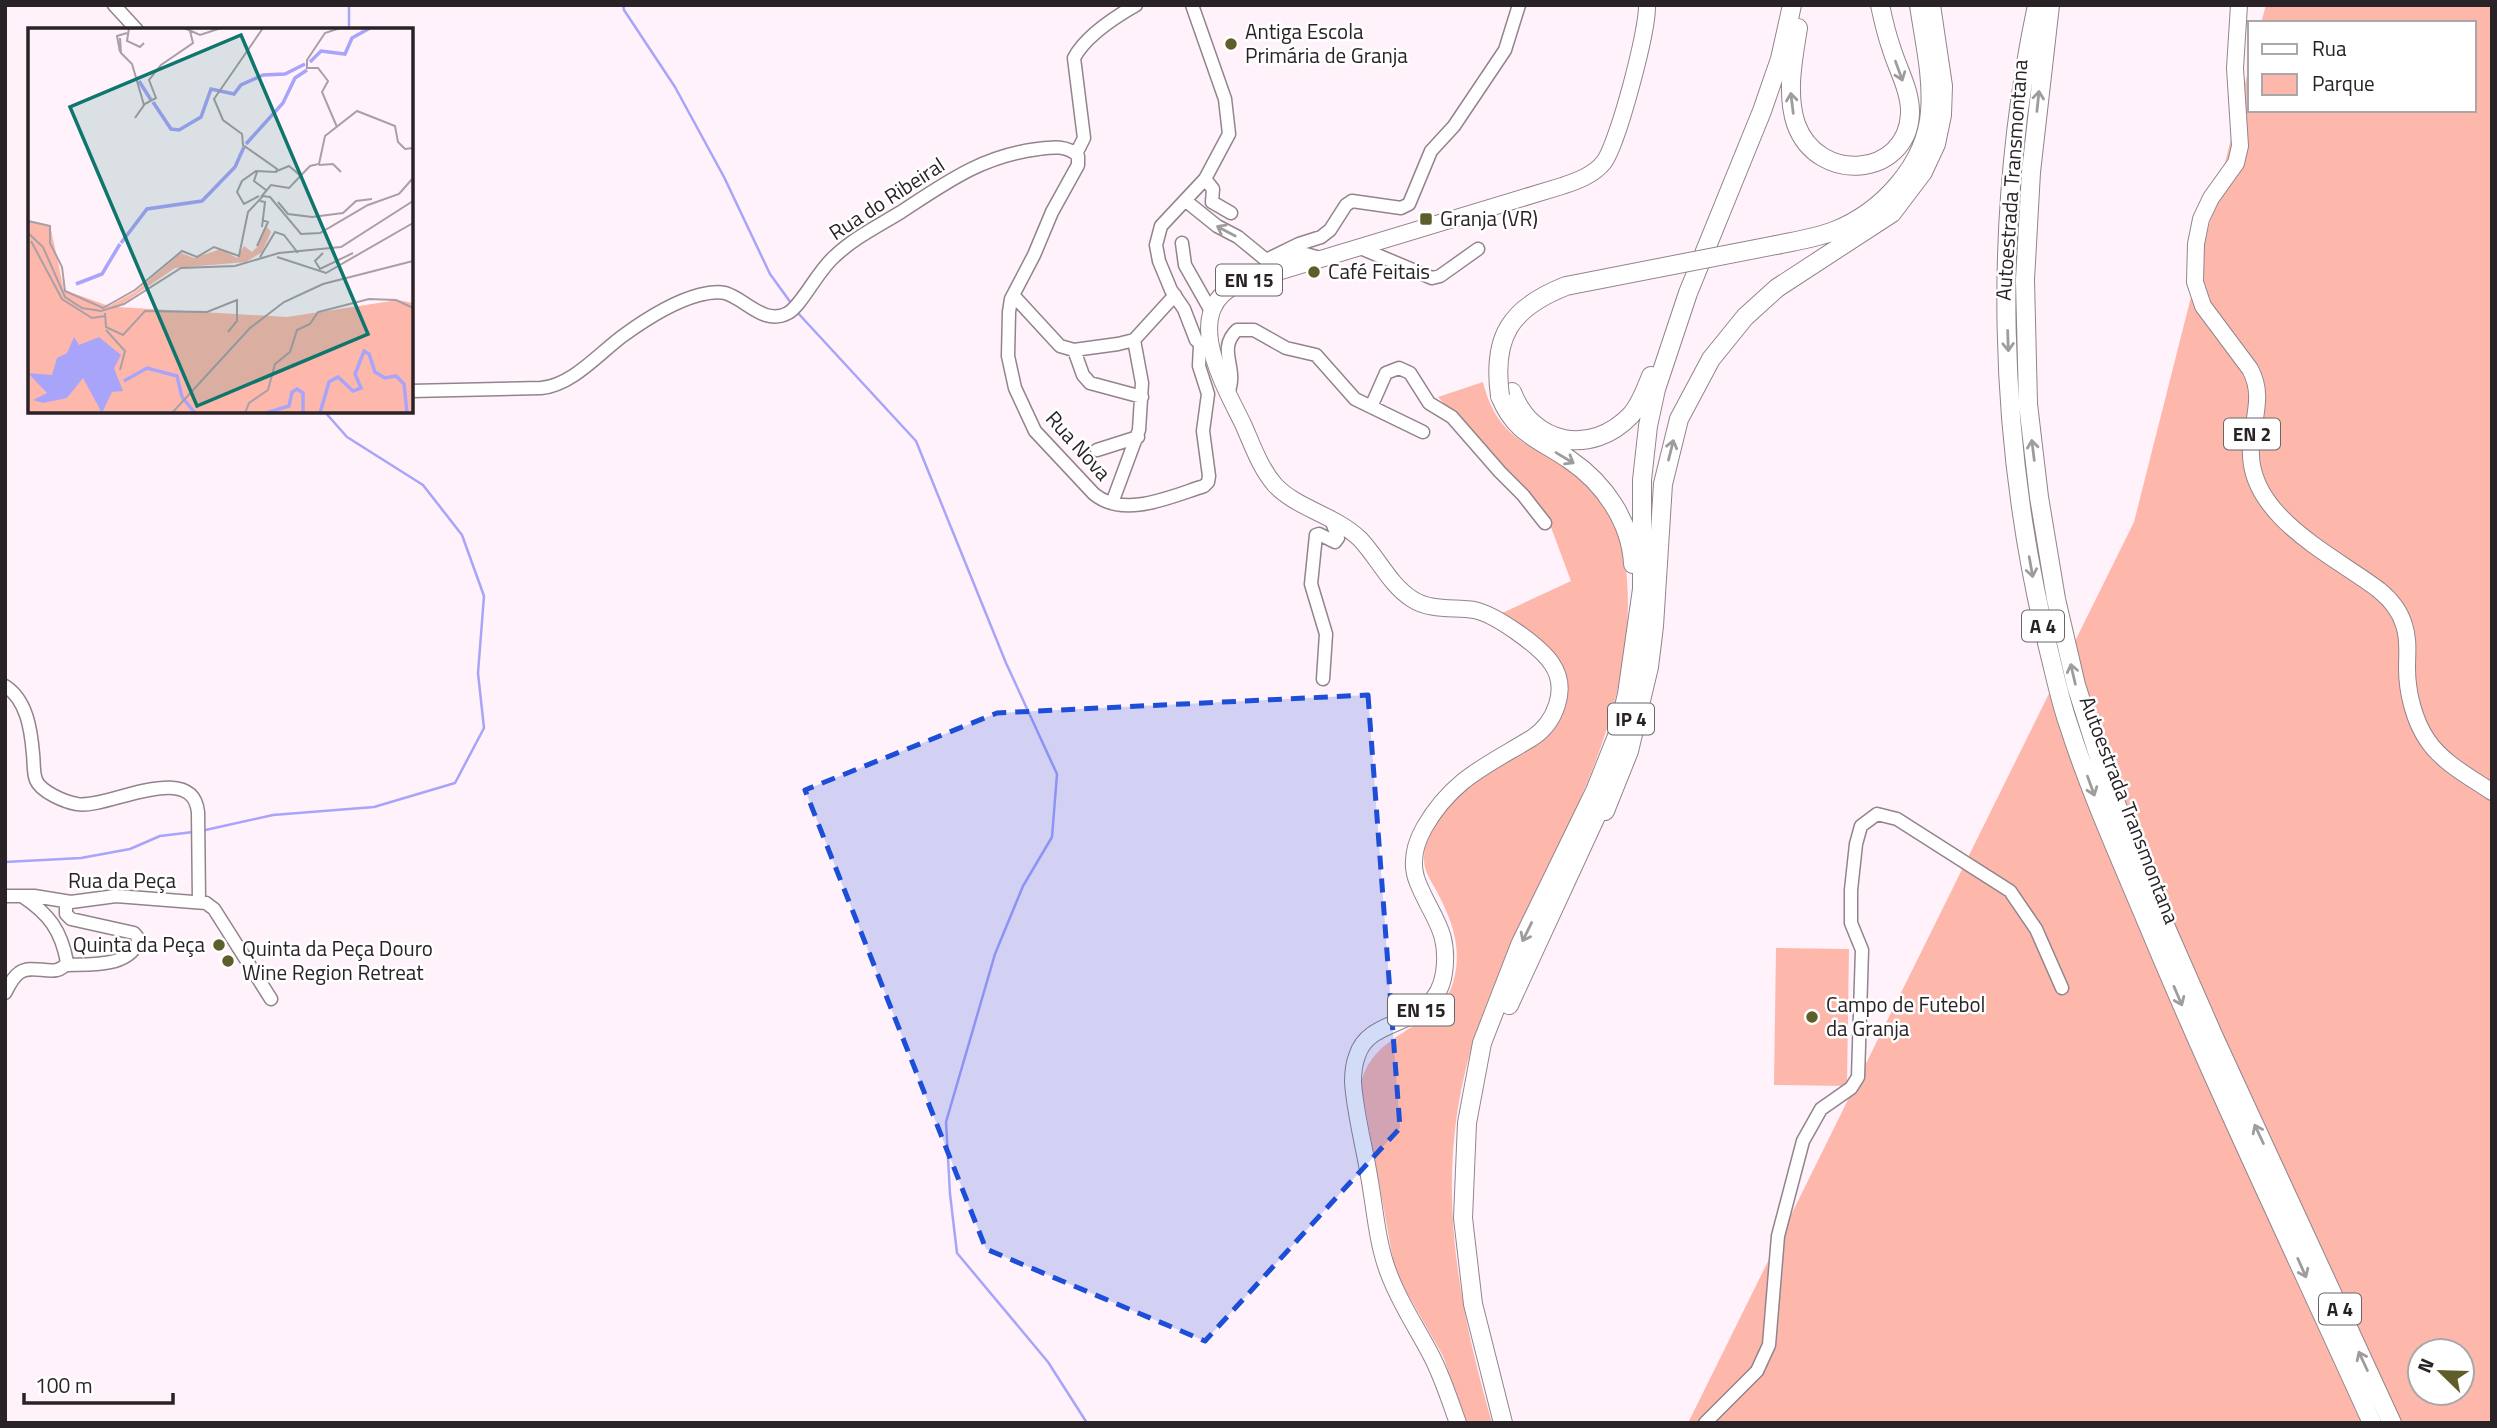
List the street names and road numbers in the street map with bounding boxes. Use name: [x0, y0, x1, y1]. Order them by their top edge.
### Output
street label: Autoestrada Transmontana: [1987, 58, 2035, 302]
street label: Rua do Ribeiral: [822, 149, 951, 248]
road number: EN 15: [1216, 264, 1282, 296]
street label: Rua Nova: [1039, 403, 1119, 488]
road number: EN 2: [2224, 418, 2280, 449]
road number: A 4: [2022, 610, 2064, 642]
street label: Autoestrada Transmontana: [2072, 691, 2188, 929]
road number: IP 4: [1608, 704, 1654, 734]
street label: Rua da Peça: [68, 864, 177, 896]
road number: EN 15: [1388, 994, 1454, 1026]
road number: A 4: [2319, 1294, 2361, 1324]

